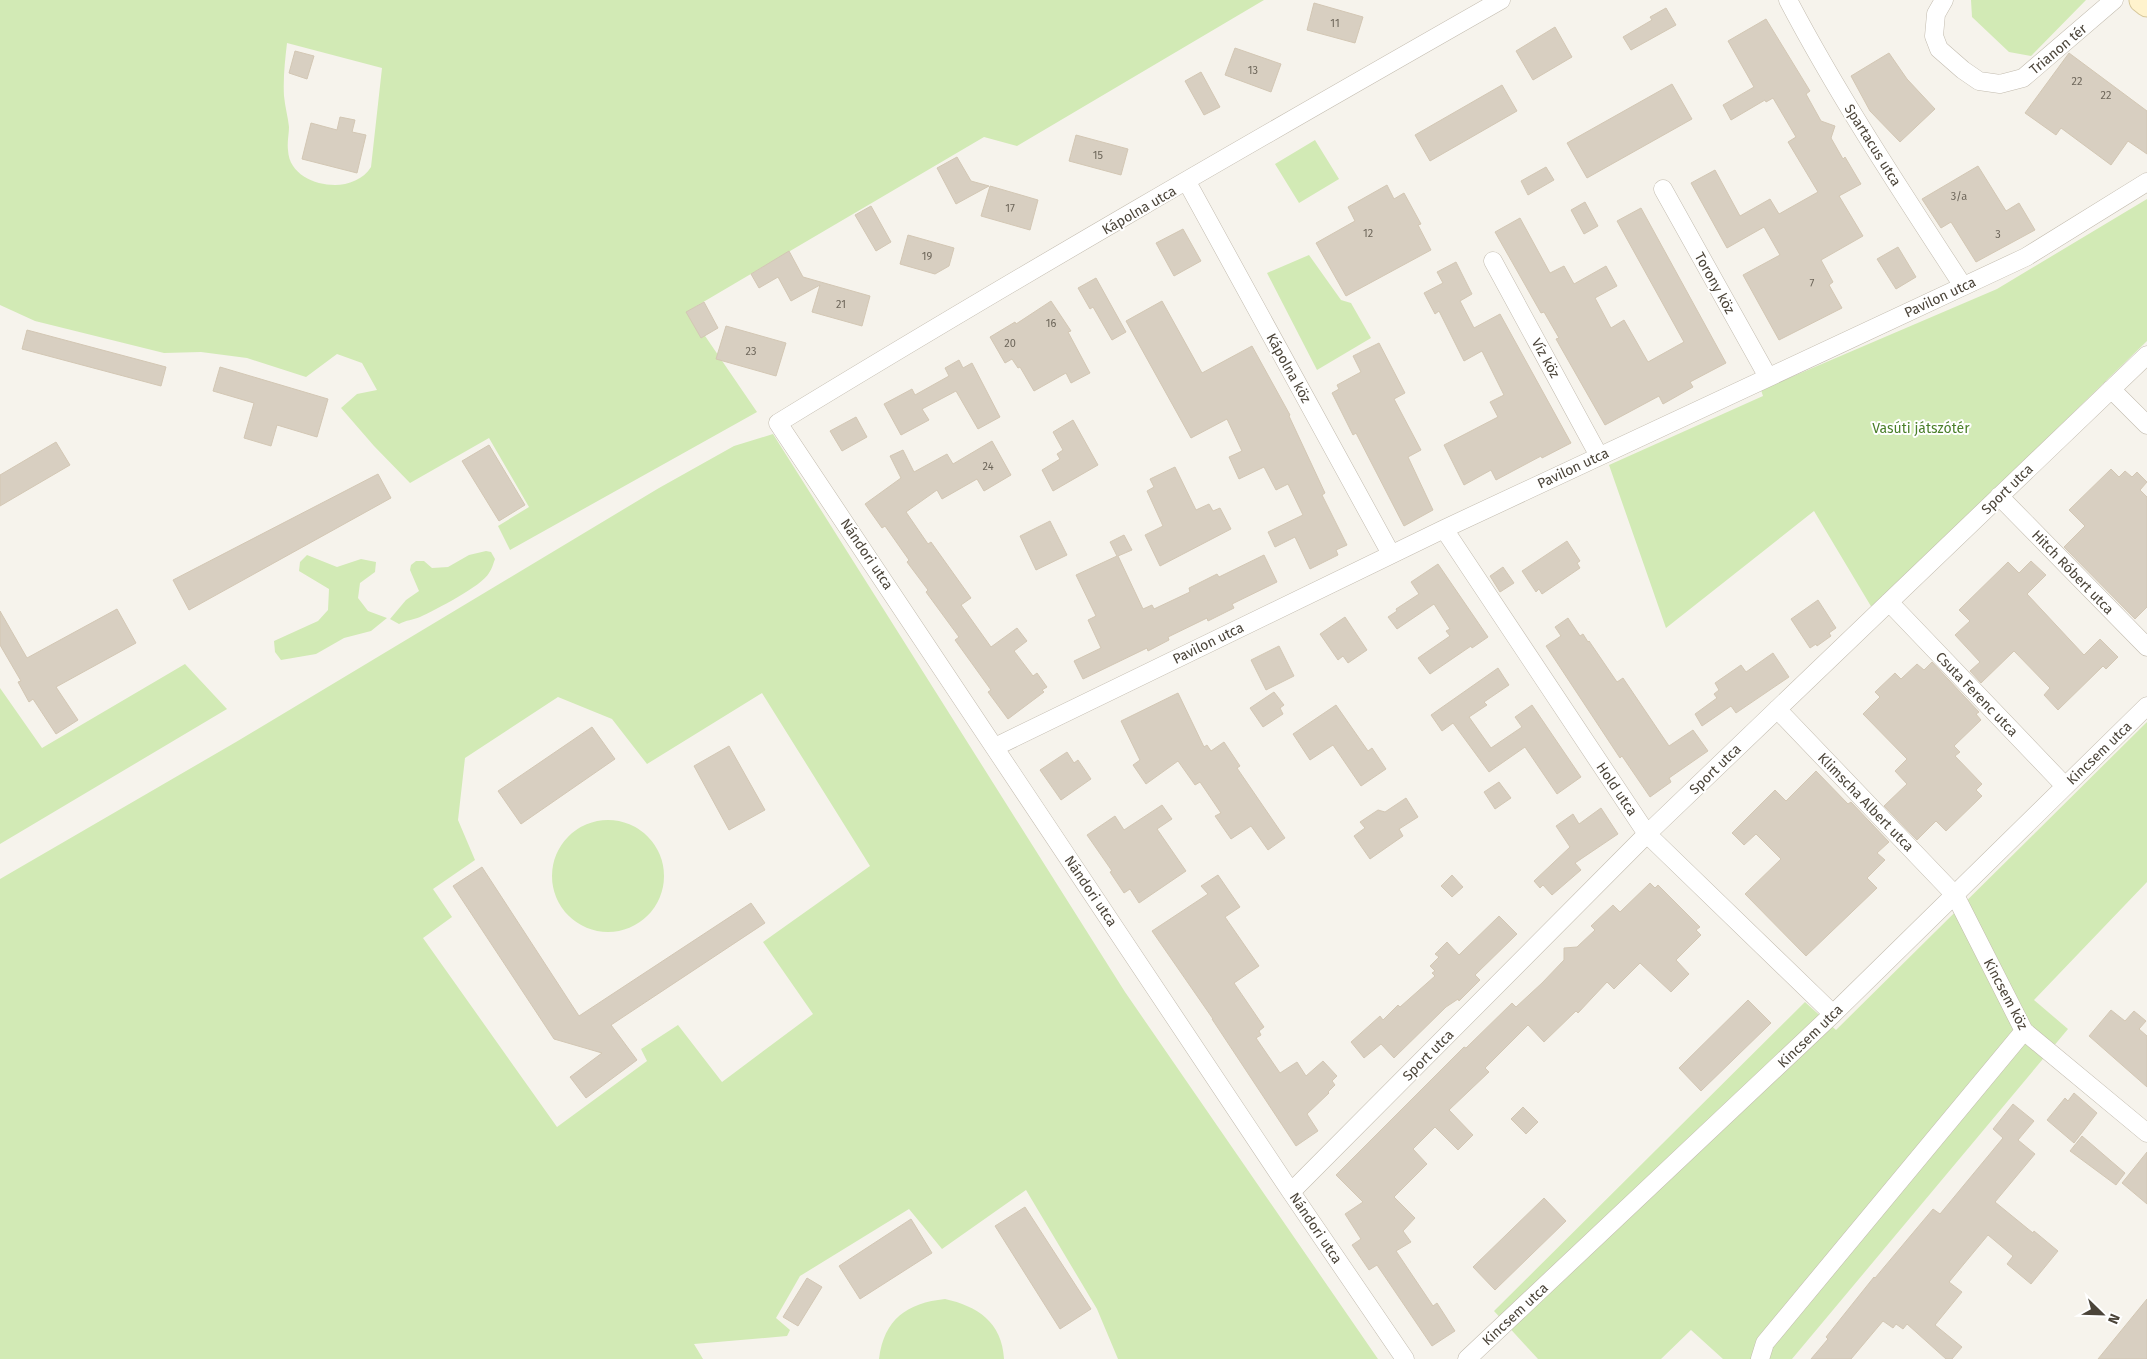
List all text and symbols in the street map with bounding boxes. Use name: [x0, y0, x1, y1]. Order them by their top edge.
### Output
house number: 11: [1330, 17, 1340, 30]
street label: Trianon tér: [2026, 20, 2091, 78]
house number: 13: [1248, 64, 1258, 77]
house number: 22: [2072, 75, 2082, 88]
house number: 22: [2101, 89, 2111, 102]
street label: Spartacus utca: [1841, 101, 1905, 189]
house number: 15: [1093, 149, 1104, 162]
street label: Kápolna utca: [1099, 182, 1179, 239]
house number: 3/a: [1951, 190, 1967, 203]
house number: 17: [1005, 202, 1015, 215]
house number: 12: [1363, 227, 1373, 240]
house number: 3: [1995, 228, 2001, 241]
street label: Torony köz: [1691, 249, 1738, 317]
house number: 19: [922, 250, 932, 263]
street label: Pavilon utca: [1902, 274, 1979, 321]
house number: 7: [1810, 277, 1815, 290]
house number: 21: [836, 298, 846, 311]
house number: 16: [1046, 317, 1056, 330]
street label: Kápolna köz: [1262, 330, 1315, 406]
street label: Víz köz: [1528, 335, 1563, 381]
house number: 20: [1004, 337, 1016, 350]
house number: 23: [746, 345, 756, 358]
park label: Vasúti játszótér: [1872, 420, 1970, 437]
street label: Pavilon utca: [1535, 445, 1612, 492]
house number: 24: [983, 460, 994, 473]
street label: Sport utca: [1978, 461, 2037, 518]
street label: Nándori utca: [837, 515, 897, 593]
street label: Hitch Róbert utca: [2028, 527, 2117, 618]
street label: Pavilon utca: [1170, 619, 1246, 668]
street label: Csuta Ferenc utca: [1932, 649, 2021, 740]
street label: Kincsem utca: [2063, 718, 2136, 789]
street label: Sport utca: [1686, 741, 1745, 798]
street label: Klimscha Albert utca: [1814, 750, 1917, 855]
street label: Hold utca: [1592, 759, 1641, 819]
street label: Nándori utca: [1061, 852, 1121, 930]
street label: Kincsem köz: [1980, 956, 2031, 1033]
street label: Kincsem utca: [1774, 1001, 1847, 1072]
street label: Sport utca: [1399, 1026, 1458, 1085]
street label: Nándori utca: [1286, 1189, 1346, 1267]
street label: Kincsem utca: [1479, 1279, 1552, 1349]
north arrow: [2077, 1289, 2127, 1339]
text: N: [2104, 1311, 2123, 1326]

